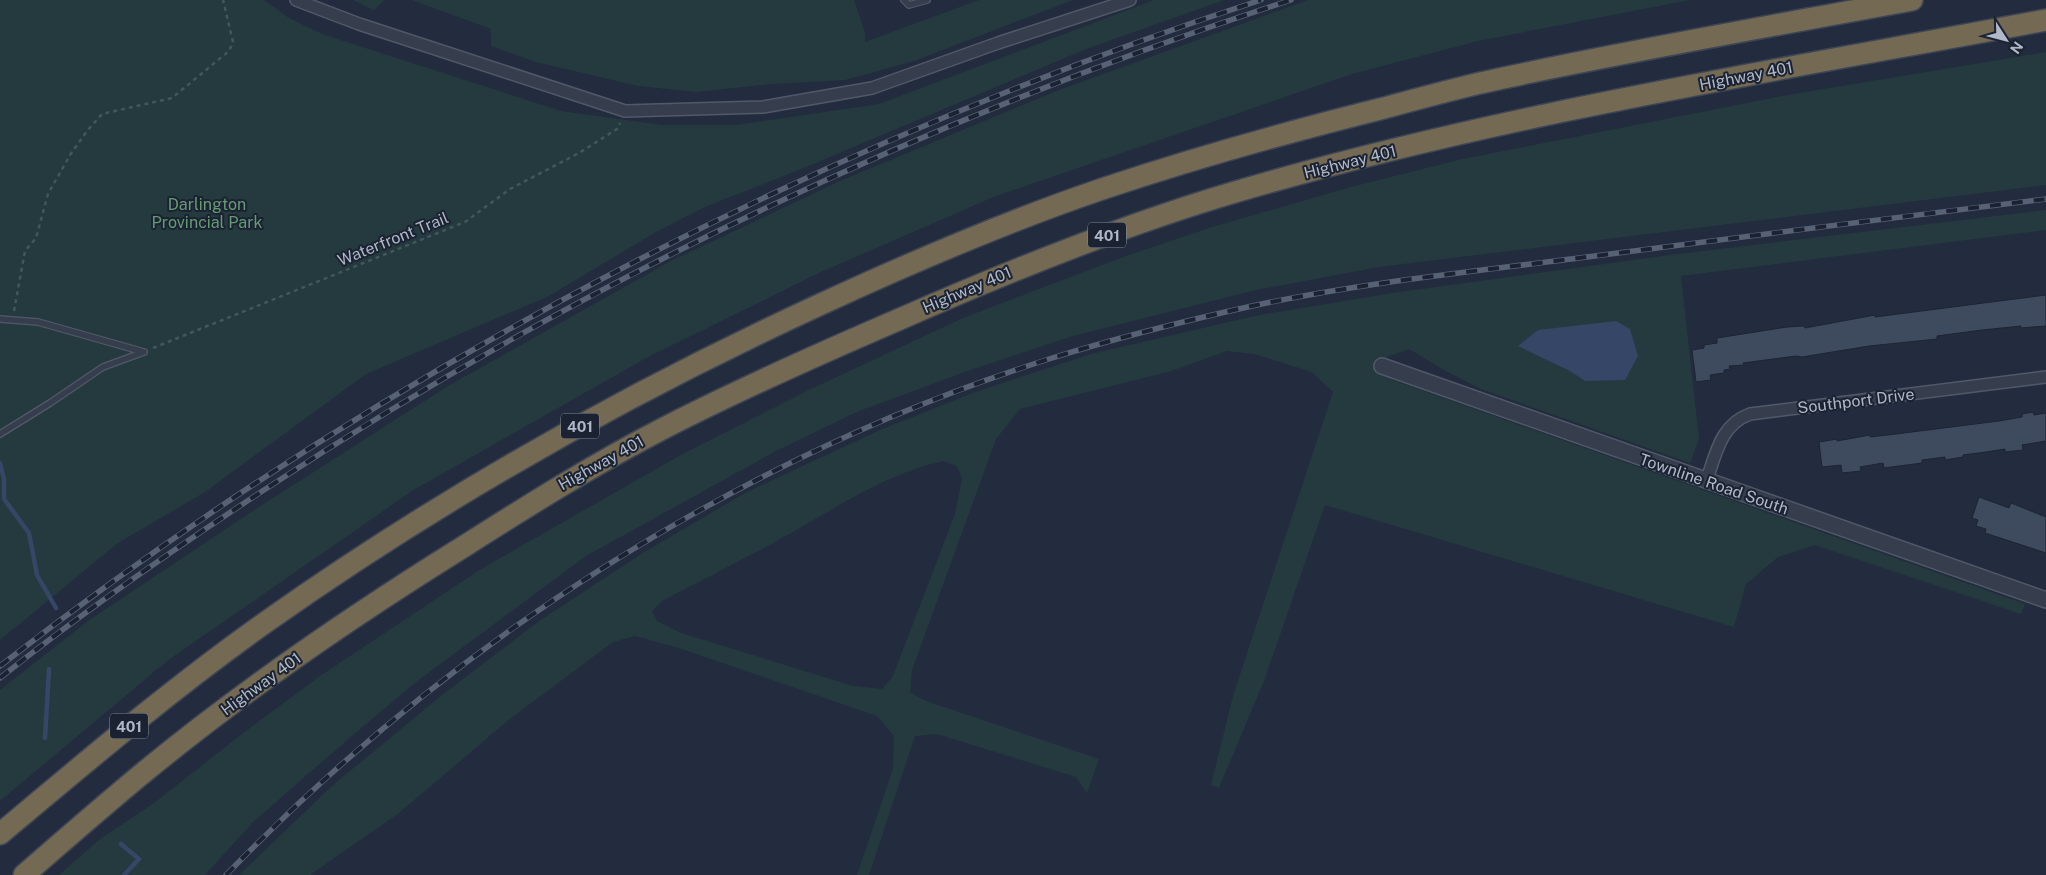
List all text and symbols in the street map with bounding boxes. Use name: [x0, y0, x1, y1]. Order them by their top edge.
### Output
north arrow: [1981, 15, 2031, 65]
text: N: [2007, 39, 2026, 57]
street label: Highway 401: [1698, 58, 1794, 94]
street label: Highway 401: [1302, 141, 1398, 183]
park label: Darlington Provincial Park: [152, 195, 262, 232]
street label: Waterfront Trail: [335, 208, 451, 270]
road number: 401: [1088, 222, 1126, 248]
street label: Highway 401: [920, 263, 1014, 317]
street label: Southport Drive: [1797, 384, 1915, 418]
road number: 401: [561, 414, 599, 438]
street label: Highway 401: [555, 432, 647, 494]
street label: Townline Road South: [1637, 450, 1791, 518]
street label: Highway 401: [217, 648, 305, 720]
road number: 401: [110, 714, 148, 738]

